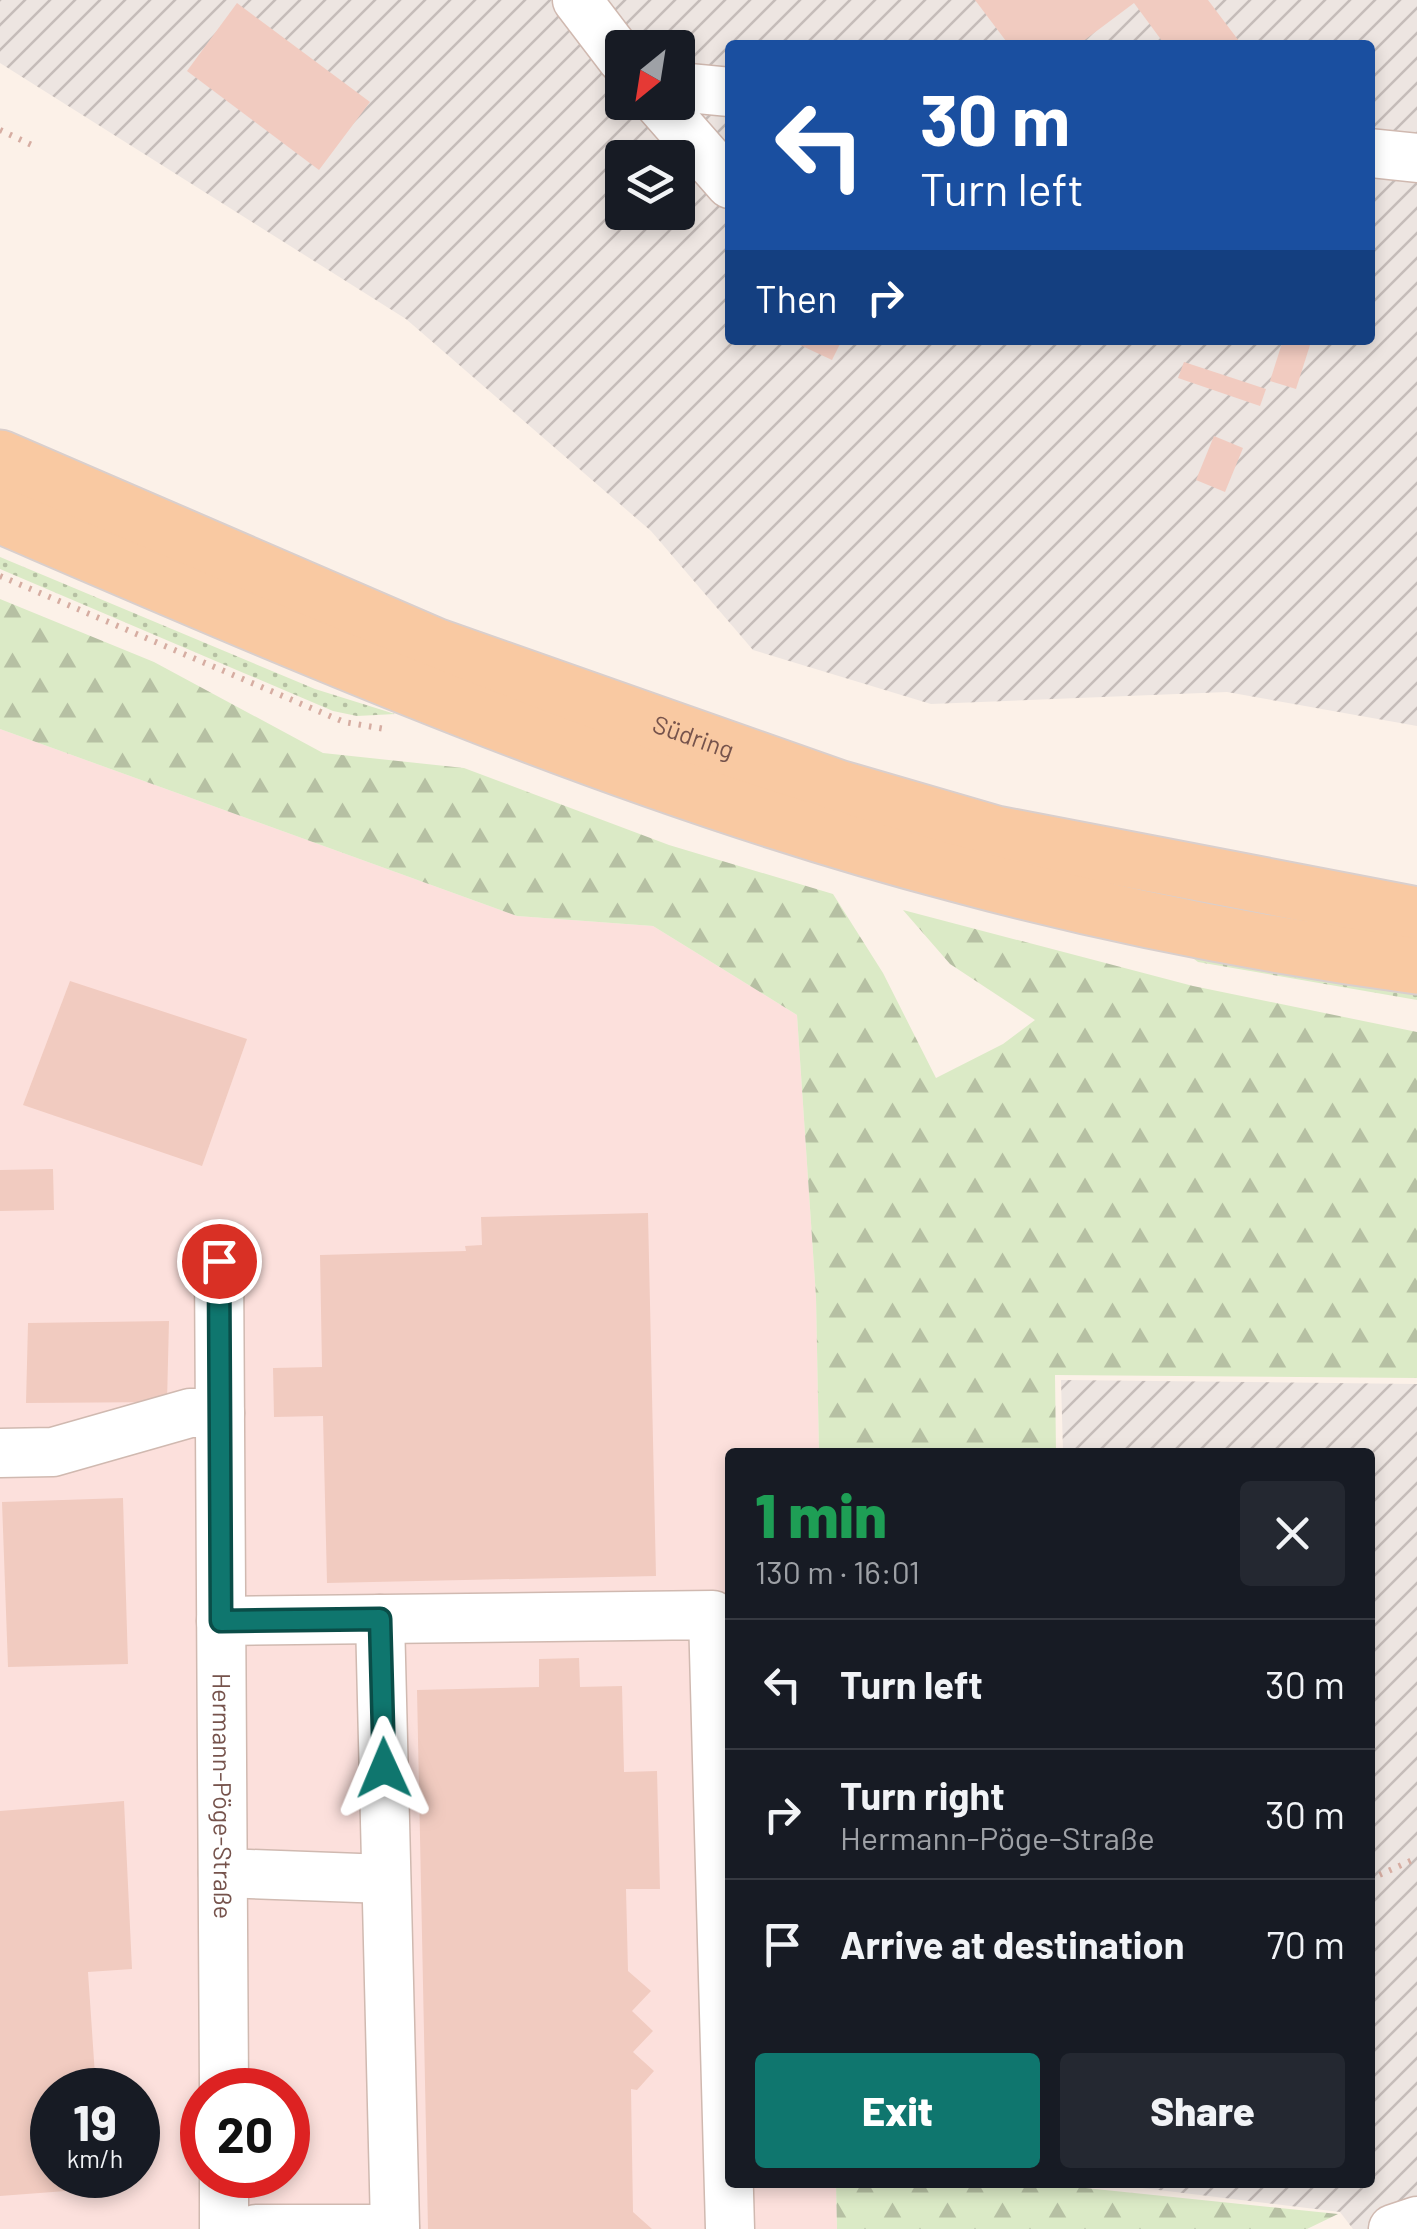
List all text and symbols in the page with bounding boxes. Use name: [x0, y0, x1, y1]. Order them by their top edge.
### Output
north arrow: [605, 30, 695, 120]
map controls: [605, 30, 695, 230]
text: 30 m: [920, 76, 1070, 160]
icon: left: [755, 80, 885, 210]
button: layers: [605, 140, 695, 230]
text: Turn left: [920, 161, 1084, 215]
icon: right: [858, 270, 913, 325]
text: Then: [755, 275, 838, 321]
street label: Südring: [649, 708, 739, 764]
pin: [177, 1219, 262, 1304]
icon: arrive: [192, 1234, 247, 1289]
text: 1 min: [755, 1478, 887, 1550]
button: close: [1240, 1481, 1345, 1586]
text: 130 m · 16:01: [755, 1552, 920, 1590]
icon: left: [755, 1657, 810, 1712]
text: Turn left: [840, 1661, 983, 1707]
text: 30 m: [1265, 1661, 1345, 1707]
street label: Hermann-Pöge-Straße: [207, 1673, 239, 1919]
position arrow: [332, 1716, 436, 1820]
text: Turn right: [840, 1772, 1005, 1818]
icon: right: [755, 1787, 810, 1842]
text: 30 m: [1265, 1791, 1345, 1837]
text: Hermann-Pöge-Straße: [840, 1818, 1155, 1856]
icon: arrive: [755, 1917, 810, 1972]
text: Arrive at destination: [840, 1921, 1185, 1967]
text: 70 m: [1267, 1921, 1345, 1967]
button: Exit: [755, 2053, 1040, 2168]
button: Share: [1060, 2053, 1345, 2168]
speed limit sign: 20: [180, 2068, 310, 2198]
text: 19: [73, 2091, 117, 2151]
text: km/h: [67, 2143, 123, 2173]

